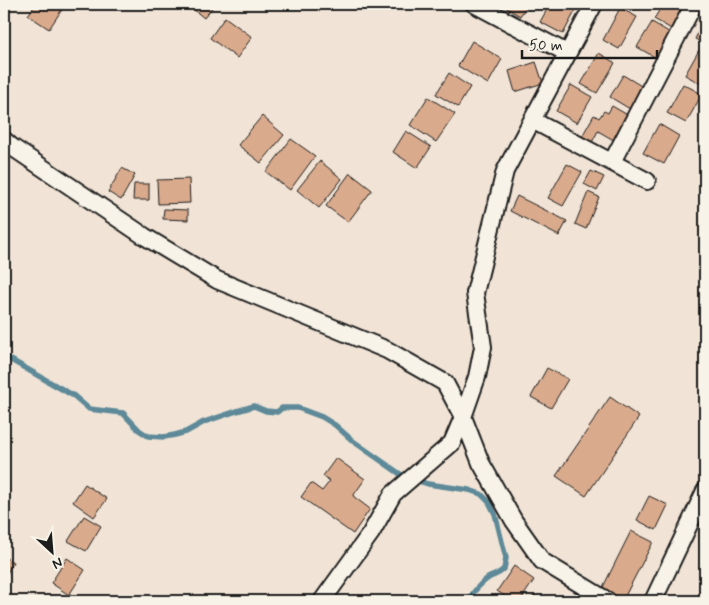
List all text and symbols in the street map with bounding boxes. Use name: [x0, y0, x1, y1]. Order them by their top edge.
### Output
scale bar: [522, 28, 656, 60]
text: 50 m: [529, 36, 563, 56]
north arrow: [28, 528, 78, 578]
text: N: [49, 553, 65, 573]

